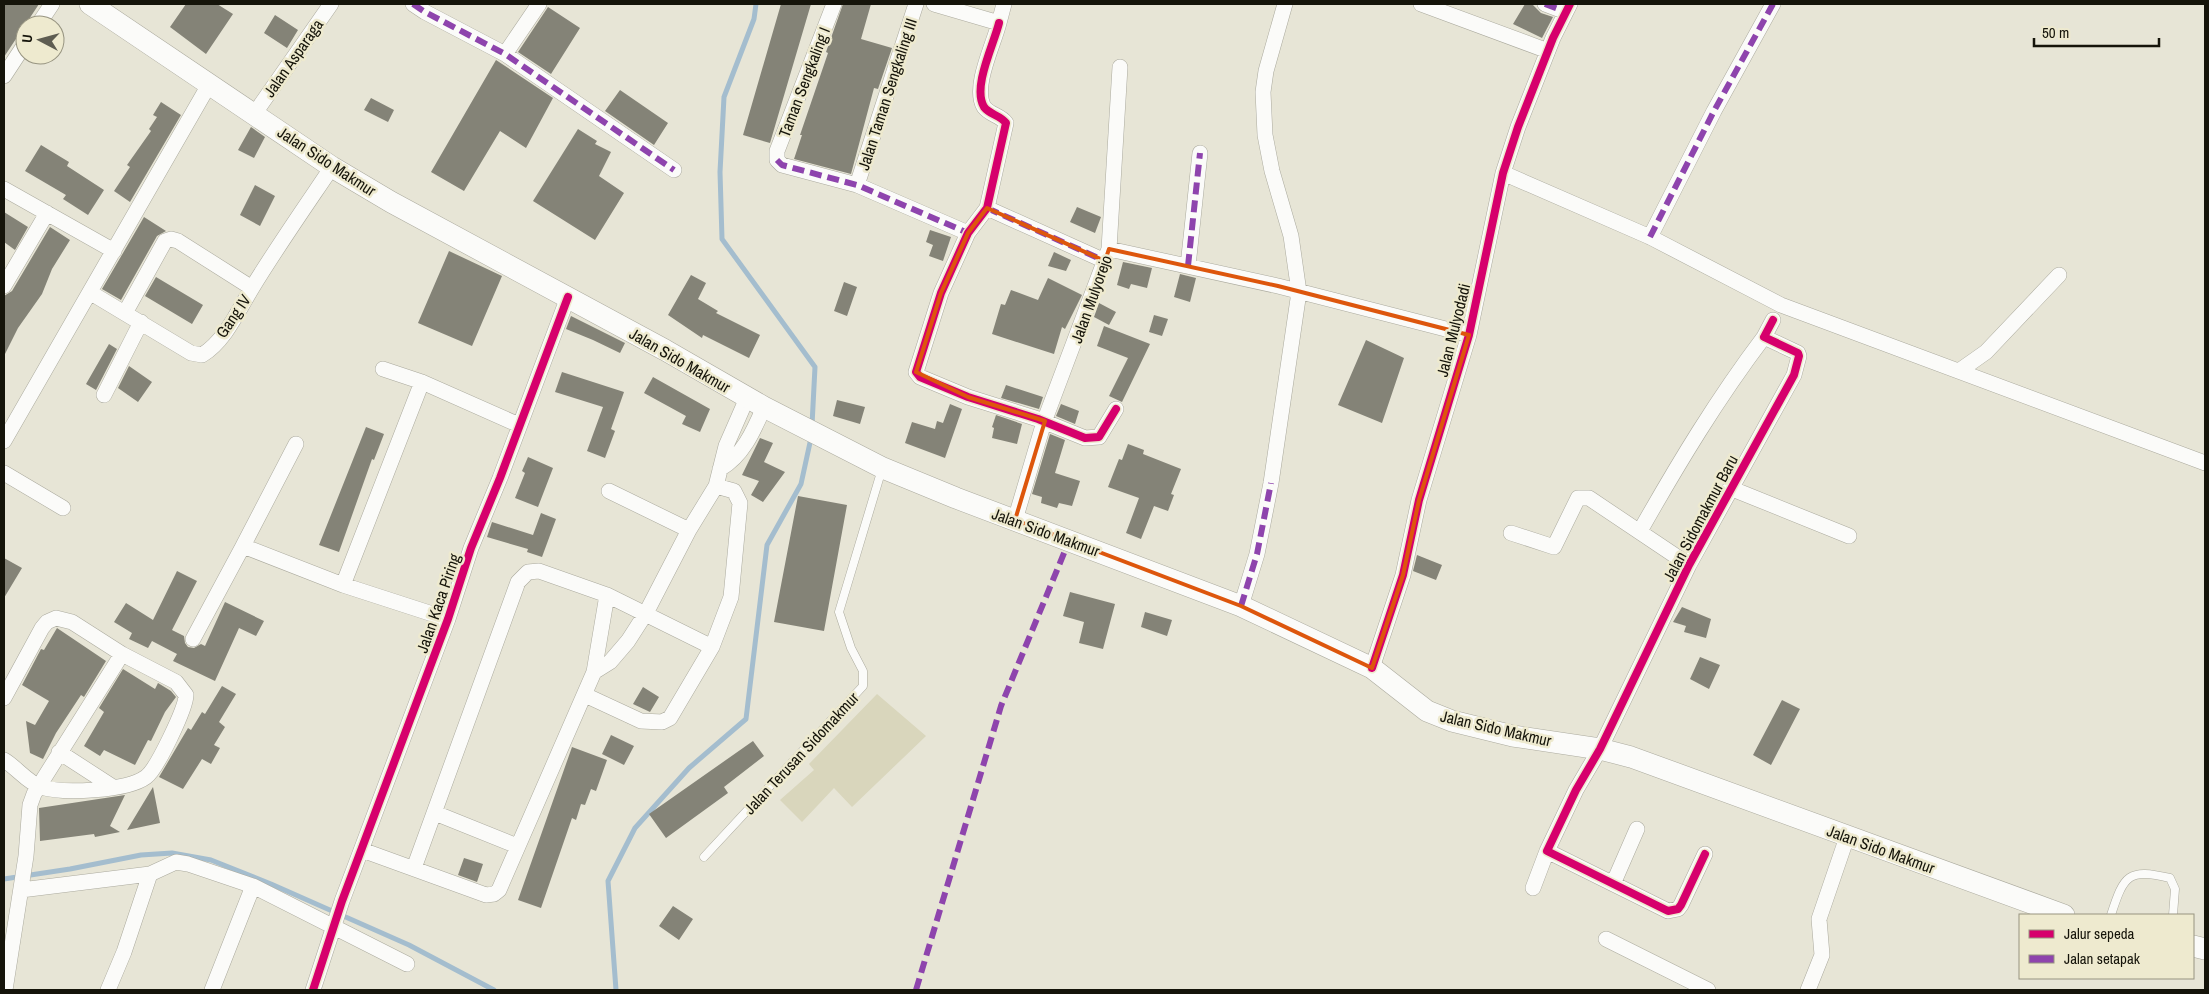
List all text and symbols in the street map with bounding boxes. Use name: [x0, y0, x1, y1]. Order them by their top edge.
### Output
street label: Jalan Asparaga: [258, 14, 328, 101]
north arrow: [15, 15, 65, 65]
street label: Jalan Taman Sengkaling III: [852, 15, 922, 173]
scale bar: [2034, 15, 2159, 47]
text: 50 m: [2042, 22, 2069, 43]
street label: Taman Sengkaling I: [773, 24, 835, 140]
text: U: [18, 34, 36, 44]
street label: Jalan Sido Makmur: [274, 121, 381, 201]
street label: Jalan Mulyorejo: [1065, 252, 1117, 346]
street label: Jalan Mulyodadi: [1431, 281, 1475, 379]
street label: Gang IV: [210, 290, 256, 342]
street label: Jalan Sido Makmur: [626, 322, 735, 398]
street label: Jalan Sidomakmur Baru: [1657, 451, 1743, 585]
street label: Jalan Sido Makmur: [989, 502, 1103, 562]
street label: Jalan Kaca Piring: [411, 550, 465, 656]
street label: Jalan Terusan Sidomakmur: [739, 687, 864, 819]
street label: Jalan Sido Makmur: [1438, 705, 1554, 752]
street label: Jalan Sido Makmur: [1824, 819, 1938, 879]
legend: [2019, 914, 2194, 979]
text: Jalur sepeda: [2064, 923, 2135, 944]
text: Jalan setapak: [2064, 948, 2141, 969]

